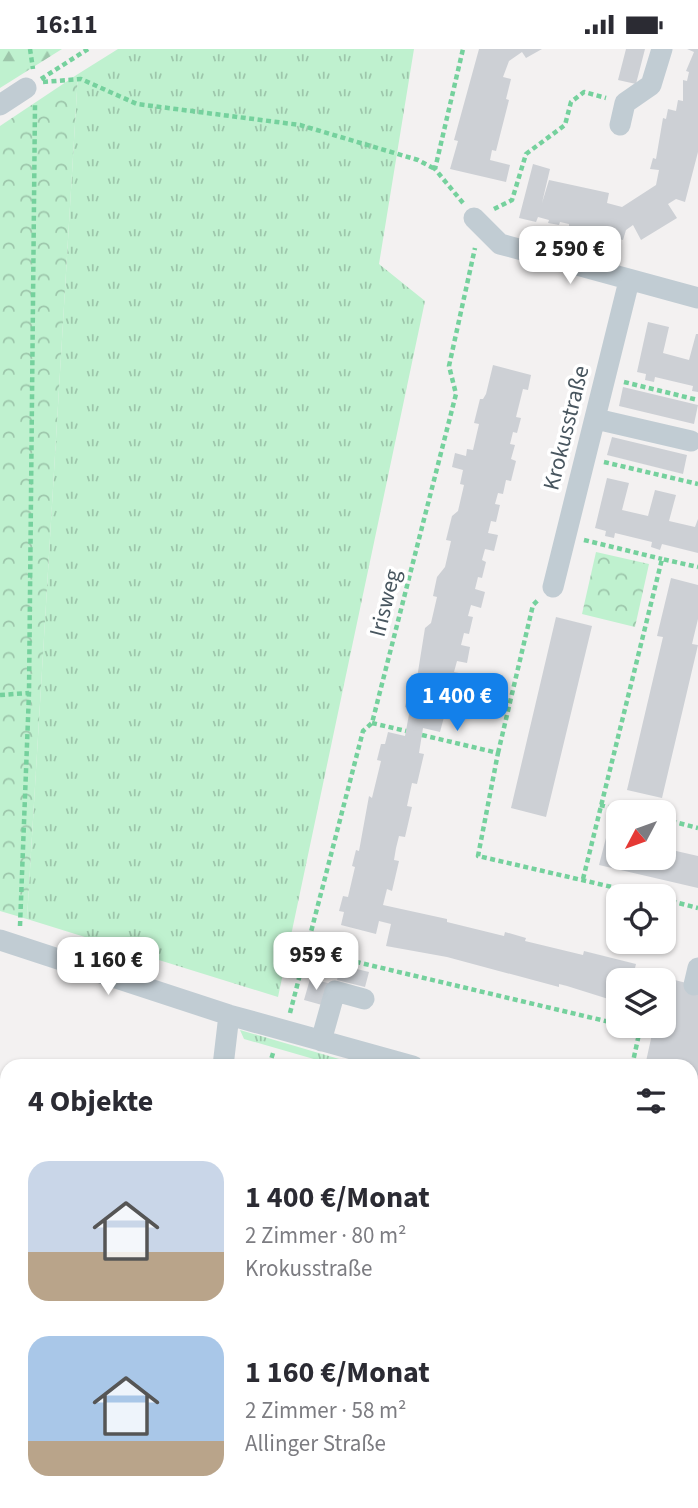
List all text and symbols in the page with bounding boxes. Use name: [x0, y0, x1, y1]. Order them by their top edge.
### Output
text: 16:11: [35, 6, 98, 43]
pin: 2 590 €: [505, 226, 635, 286]
text: 2 590 €: [535, 232, 605, 265]
street label: Krokusstraße: [535, 362, 597, 494]
street label: Irisweg: [361, 565, 409, 640]
pin: 1 400 €: [392, 673, 522, 733]
text: 1 400 €: [422, 679, 492, 712]
north arrow: [606, 800, 676, 870]
map controls: [606, 800, 676, 1038]
button: locate: [606, 884, 676, 954]
pin: 959 €: [267, 933, 365, 992]
pin: 1 160 €: [43, 937, 173, 997]
text: 959 €: [289, 938, 343, 971]
text: 1 160 €: [73, 943, 143, 976]
button: layers: [606, 968, 676, 1038]
text: 4 Objekte: [28, 1080, 153, 1123]
icon: filters: [632, 1082, 670, 1120]
text: 1 400 €/Monat: [245, 1176, 430, 1219]
icon: home: [84, 1189, 168, 1273]
text: 2 Zimmer · 80 m²: [245, 1219, 407, 1252]
text: Krokusstraße: [245, 1252, 372, 1285]
text: 1 160 €/Monat: [245, 1351, 430, 1394]
icon: home: [84, 1364, 168, 1448]
text: 2 Zimmer · 58 m²: [245, 1394, 407, 1427]
text: Allinger Straße: [245, 1427, 386, 1460]

